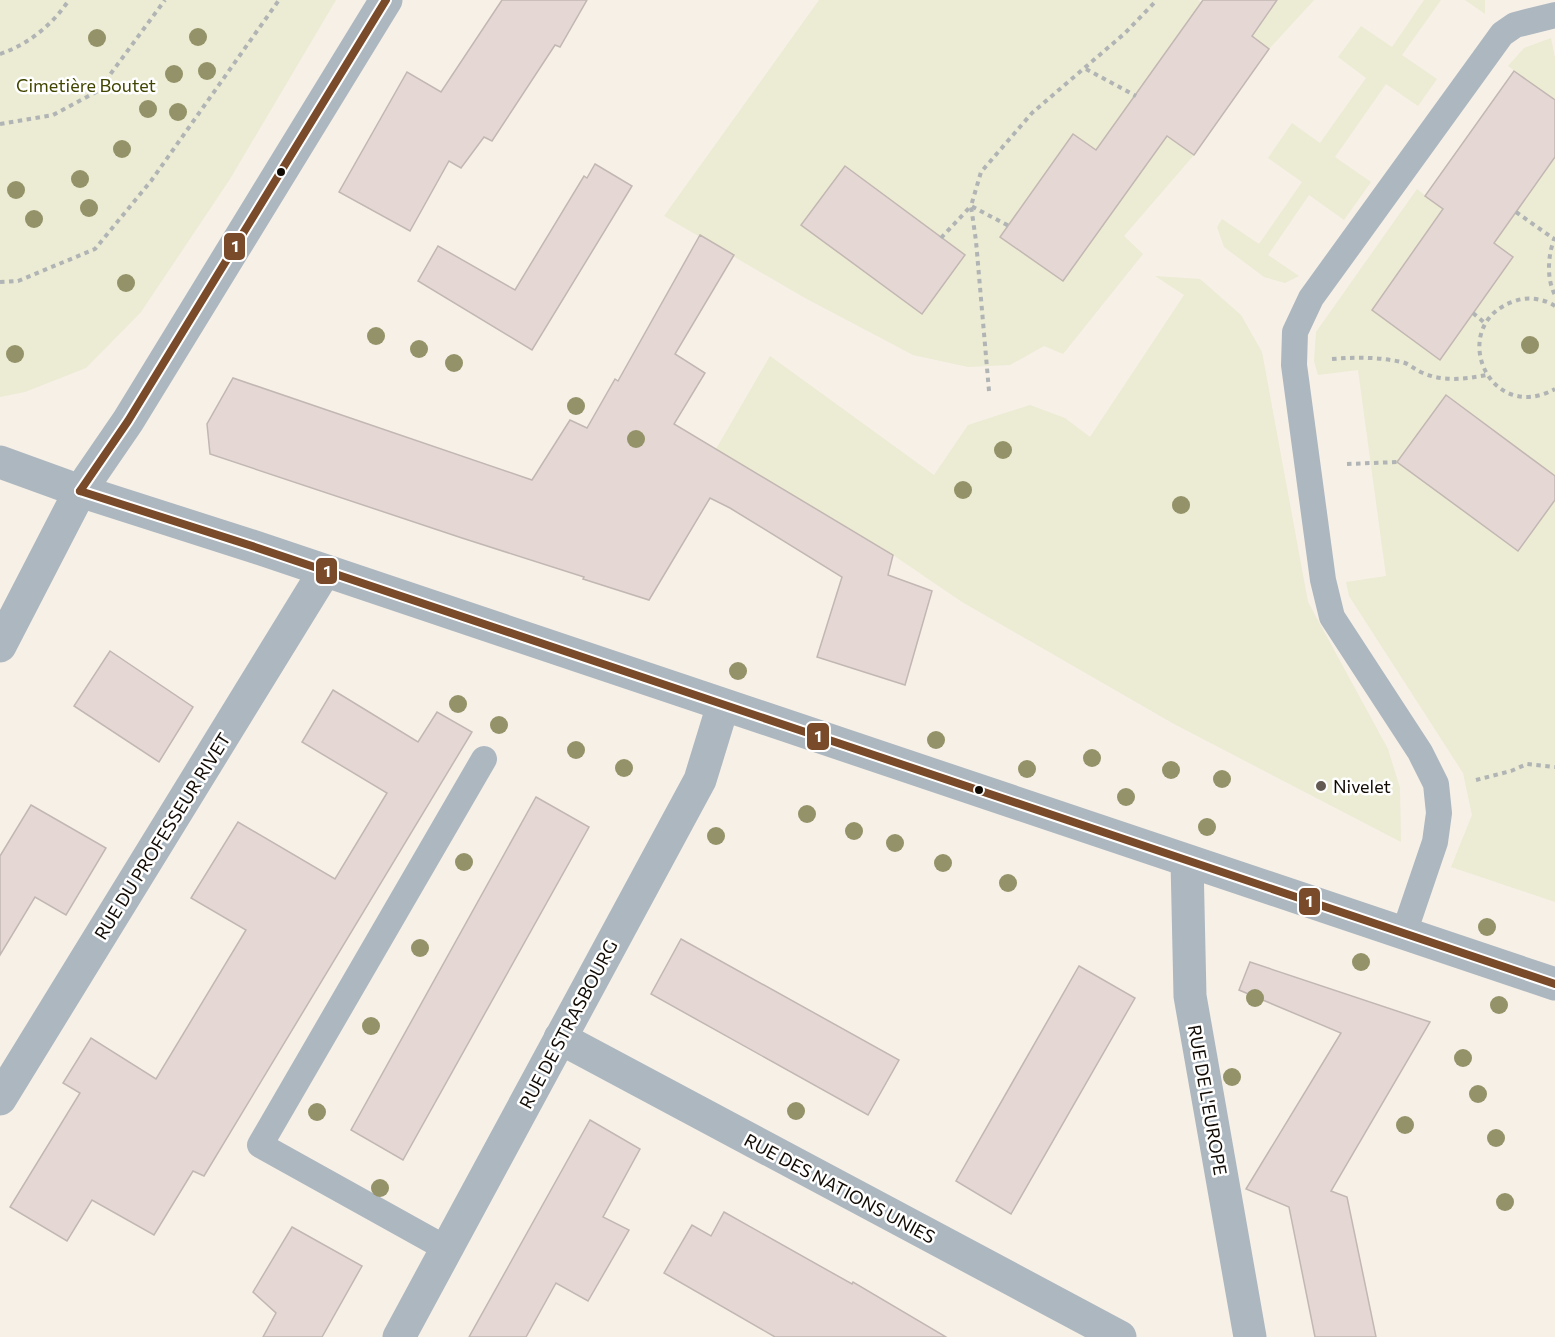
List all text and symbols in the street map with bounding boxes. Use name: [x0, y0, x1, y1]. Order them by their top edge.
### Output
park label: Cimetière Boutet: [16, 74, 156, 96]
unlabelled marker: [275, 166, 287, 178]
line badge: 1: [223, 232, 246, 261]
text: 1: [231, 236, 239, 255]
line badge: 1: [315, 557, 338, 585]
text: 1: [323, 561, 331, 580]
line badge: 1: [806, 722, 830, 751]
text: 1: [814, 726, 822, 745]
street label: RUE DU PROFESSEUR RIVET: [89, 729, 235, 943]
place label: Nivelet: [1333, 775, 1391, 797]
marker: Nivelet: [1314, 779, 1328, 793]
unlabelled marker: [973, 784, 985, 796]
line badge: 1: [1298, 887, 1321, 916]
text: 1: [1305, 891, 1313, 910]
street label: RUE DE STRASBOURG: [514, 936, 622, 1112]
street label: RUE DE L'EUROPE: [1184, 1023, 1232, 1177]
street label: RUE DES NATIONS UNIES: [741, 1128, 939, 1248]

